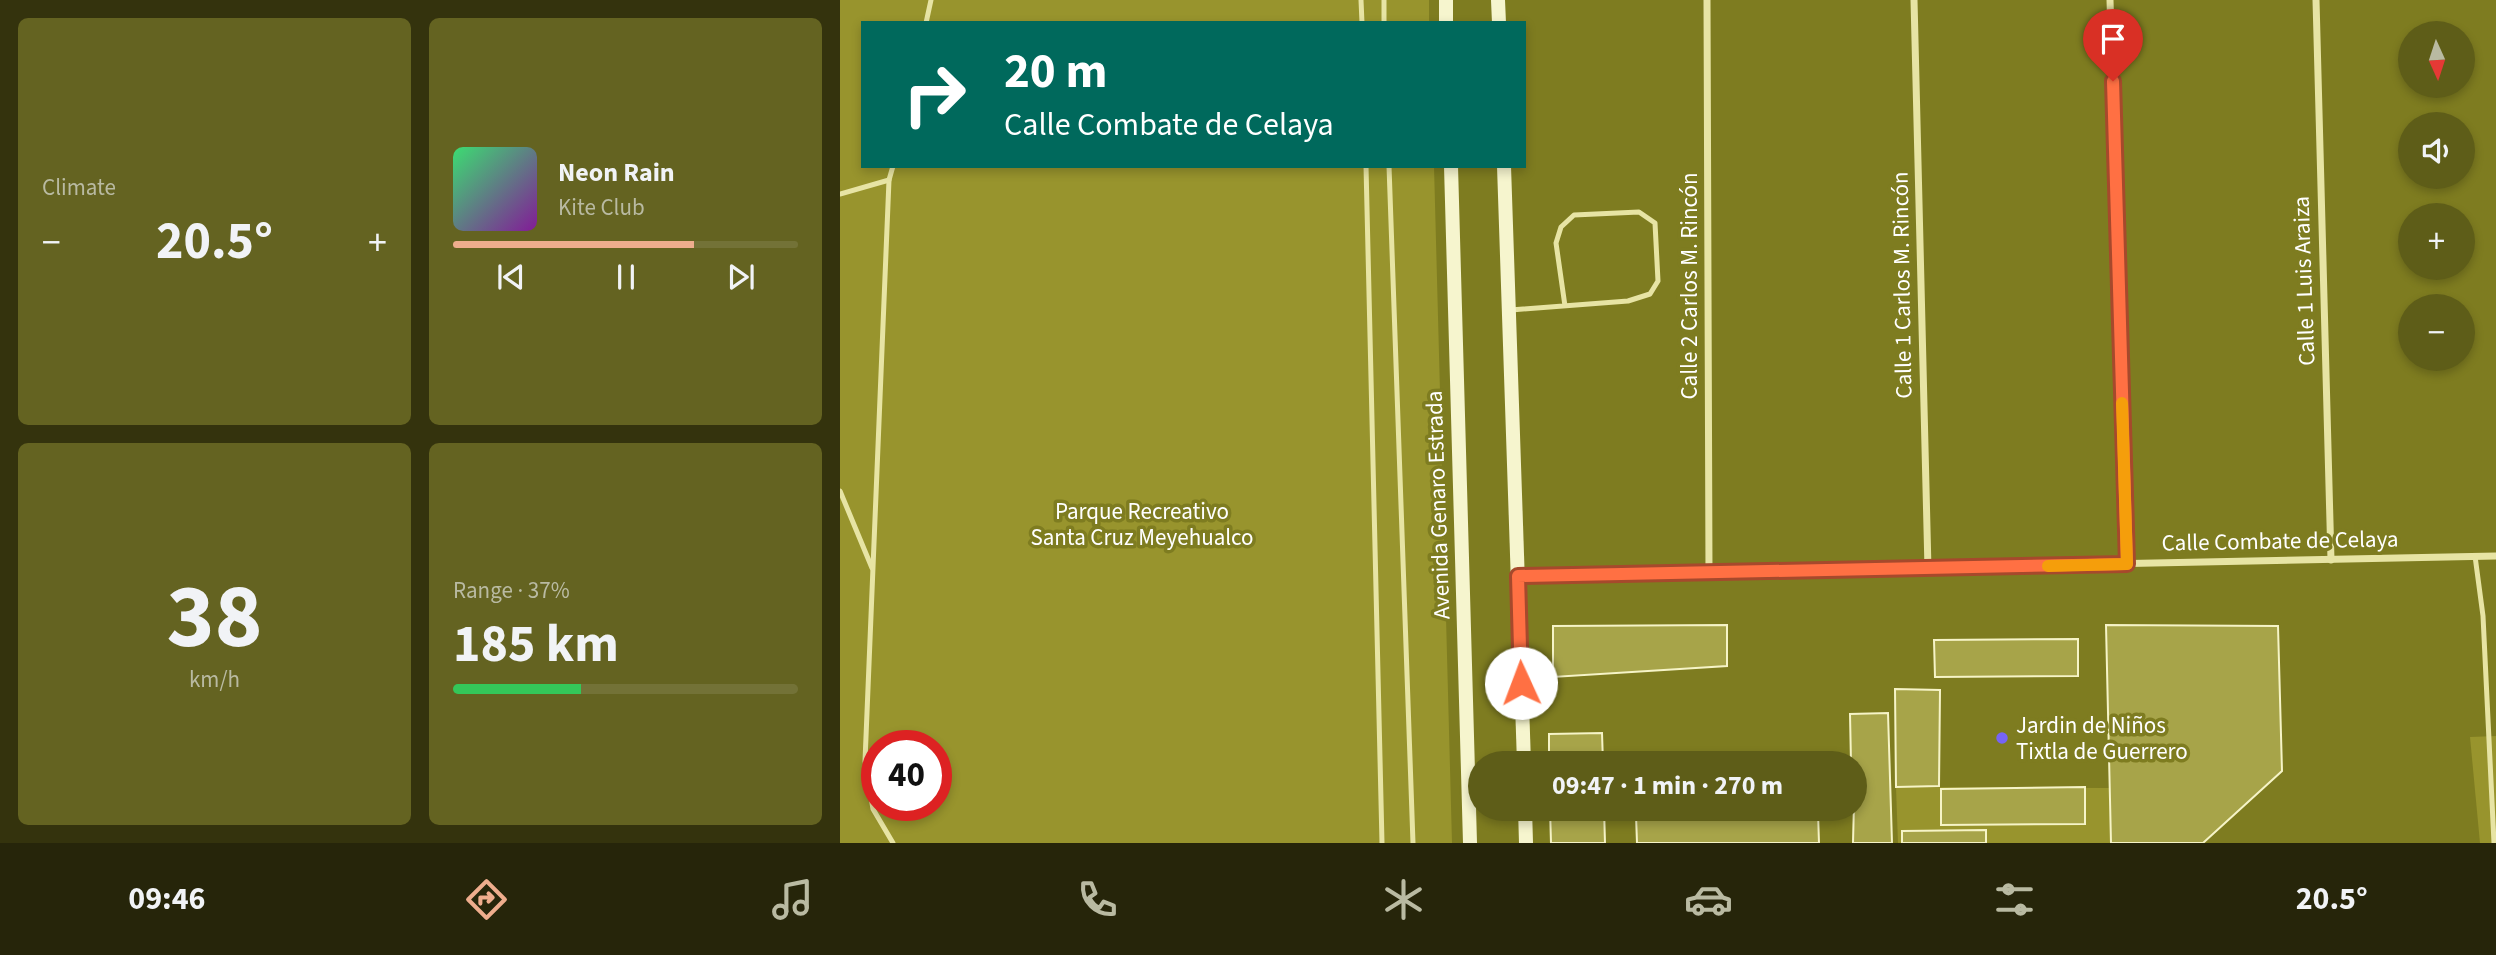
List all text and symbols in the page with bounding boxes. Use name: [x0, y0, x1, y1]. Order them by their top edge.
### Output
pin: [2083, 9, 2143, 81]
icon: arrive: [2094, 20, 2132, 58]
north arrow: [2398, 21, 2474, 98]
map controls: [2398, 21, 2475, 371]
text: 20 m: [1004, 37, 1108, 107]
icon: right: [889, 49, 980, 140]
text: Calle Combate de Celaya: [1004, 102, 1334, 148]
button: sound: [2398, 112, 2475, 189]
text: Neon Rain: [558, 154, 675, 191]
text: Climate: [42, 171, 116, 204]
street label: Calle 1 Carlos M. Rincón: [1884, 171, 1920, 399]
street label: Calle 2 Carlos M. Rincón: [1673, 172, 1706, 400]
text: Kite Club: [558, 191, 645, 224]
street label: Calle 1 Luis Araiza: [2285, 196, 2323, 366]
button: +: [2398, 203, 2475, 280]
text: 20.5°: [156, 205, 273, 279]
text: −: [42, 216, 61, 270]
text: +: [368, 216, 387, 270]
icon: previous: [492, 258, 530, 296]
icon: pause: [607, 258, 645, 296]
icon: next: [722, 258, 760, 296]
button: −: [2398, 294, 2475, 371]
street label: Avenida Genaro Estrada: [1418, 390, 1458, 620]
park label: Parque Recreativo Santa Cruz Meyehualco: [1030, 495, 1254, 554]
street label: Calle Combate de Celaya: [2161, 522, 2399, 560]
text: 38: [166, 553, 263, 682]
text: Range · 37%: [453, 574, 570, 607]
text: 185 km: [453, 608, 619, 682]
position arrow: [1484, 646, 1558, 720]
text: km/h: [189, 663, 240, 696]
place label: Jardin de Niños Tixtla de Guerrero: [2016, 709, 2188, 768]
speed limit sign: 40: [861, 730, 952, 821]
marker: Jardin de Niños Tixtla de Guerrero: [1994, 730, 2010, 746]
text: 09:47 · 1 min · 270 m: [1552, 767, 1783, 804]
icon: directions: [462, 875, 511, 924]
icon: music: [768, 875, 817, 924]
icon: phone: [1073, 875, 1122, 924]
icon: climate: [1379, 875, 1428, 924]
icon: car: [1684, 875, 1733, 924]
icon: filters: [1990, 875, 2039, 924]
text: 09:46: [128, 876, 205, 922]
text: 20.5°: [2296, 876, 2368, 922]

